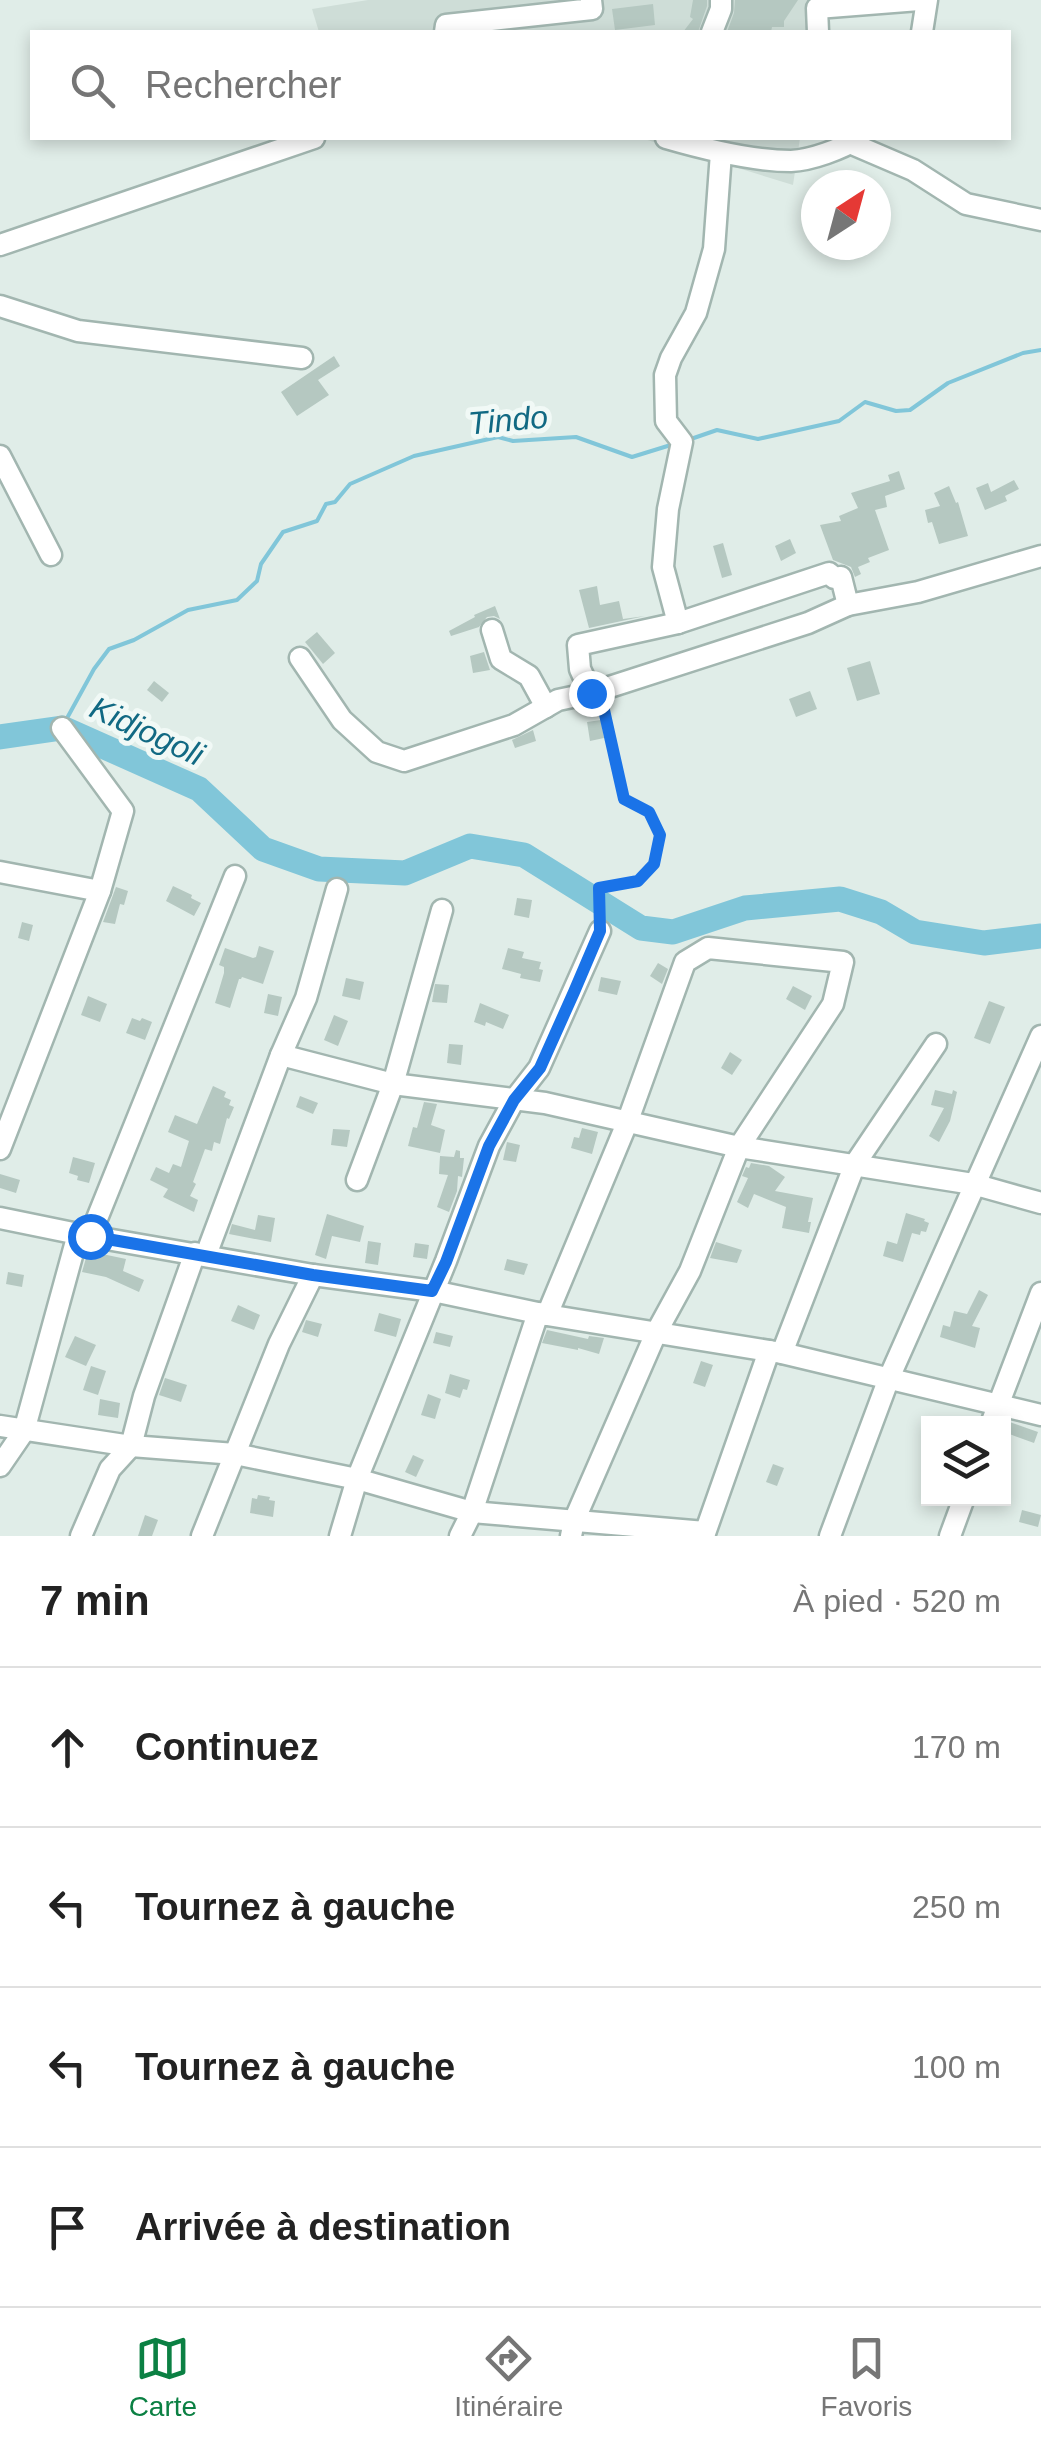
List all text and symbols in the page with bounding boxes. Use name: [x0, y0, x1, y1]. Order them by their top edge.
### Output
search box: [30, 30, 1011, 140]
icon: search: [65, 58, 120, 113]
text: Rechercher: [145, 64, 341, 106]
north arrow: [801, 170, 891, 260]
water label: Tindo: [467, 399, 549, 441]
route end: [569, 671, 615, 717]
water label: Kidjogoli: [85, 689, 210, 773]
route start: [68, 1214, 114, 1260]
map controls: [921, 1416, 1011, 1506]
button: layers: [921, 1416, 1011, 1506]
text: 7 min: [40, 1577, 150, 1624]
text: À pied · 520 m: [793, 1583, 1001, 1619]
icon: ahead: [40, 1720, 95, 1775]
text: Continuez: [135, 1726, 319, 1768]
text: 170 m: [912, 1729, 1001, 1765]
icon: left: [40, 1880, 95, 1935]
text: Tournez à gauche: [135, 1886, 455, 1928]
text: 250 m: [912, 1889, 1001, 1925]
icon: left: [40, 2040, 95, 2095]
text: Tournez à gauche: [135, 2046, 455, 2088]
text: 100 m: [912, 2049, 1001, 2085]
icon: arrive: [40, 2200, 95, 2255]
text: Arrivée à destination: [135, 2206, 511, 2248]
tab: Carte: [129, 2331, 197, 2423]
tab: Itinéraire: [454, 2331, 563, 2423]
tab: Favoris: [821, 2331, 912, 2423]

